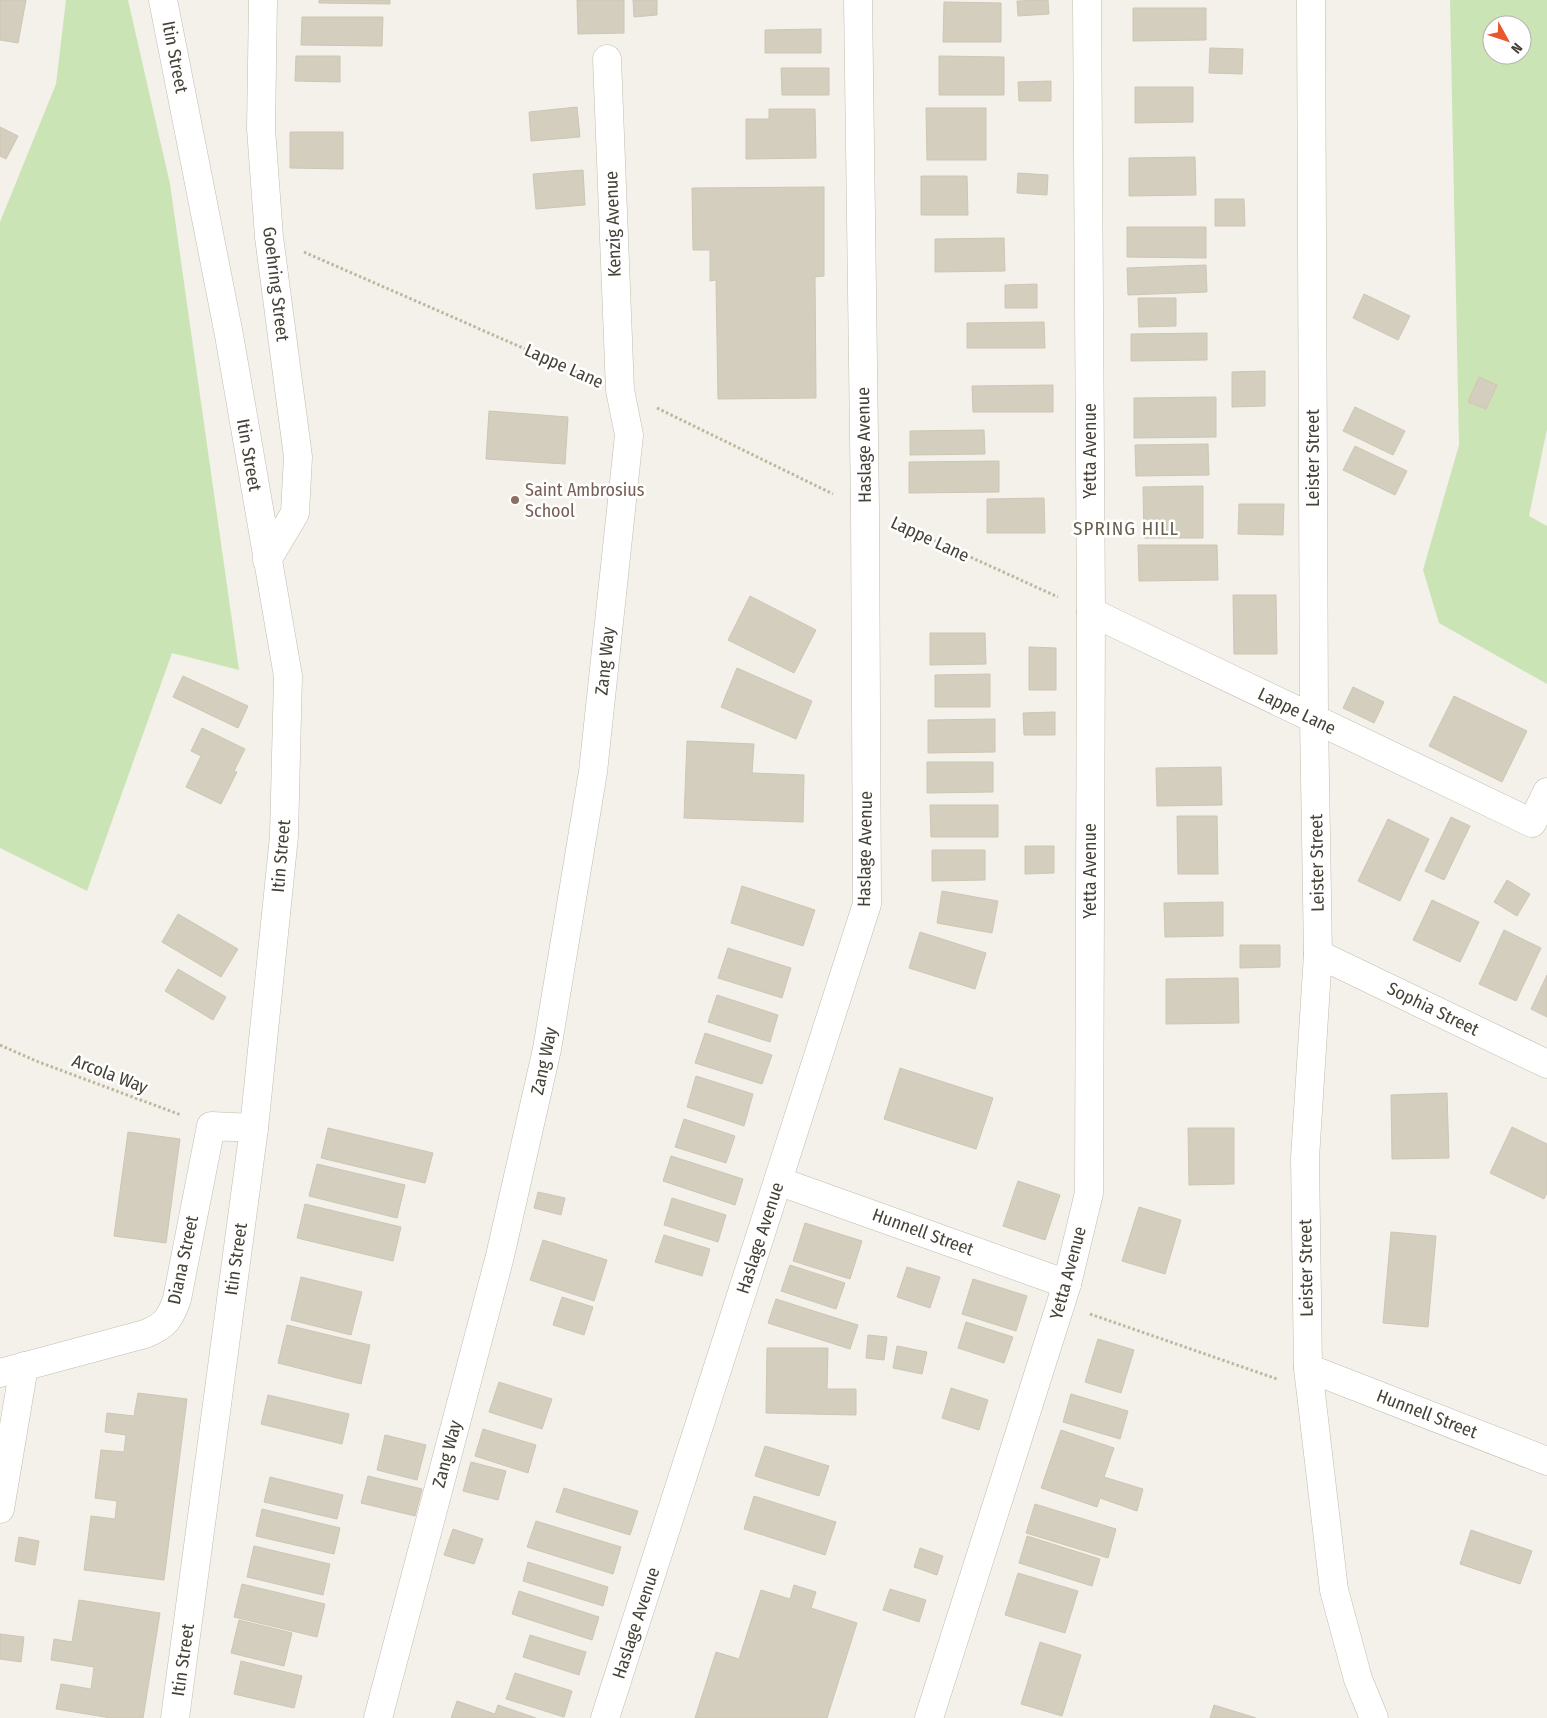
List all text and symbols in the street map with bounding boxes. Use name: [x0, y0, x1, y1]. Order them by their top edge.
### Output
north arrow: [1482, 15, 1532, 65]
street label: Itin Street: [157, 19, 193, 95]
text: N: [1507, 39, 1526, 57]
street label: Kenzig Avenue: [600, 171, 626, 277]
street label: Goehring Street: [258, 225, 294, 343]
street label: Lappe Lane: [521, 339, 607, 393]
street label: Haslage Avenue: [852, 387, 876, 503]
street label: Yetta Avenue: [1079, 403, 1101, 499]
street label: Leister Street: [1302, 409, 1324, 507]
street label: Itin Street: [232, 417, 266, 493]
place label: Saint Ambrosius School: [525, 479, 645, 522]
marker: Saint Ambrosius School: [509, 494, 521, 506]
street label: Lappe Lane: [887, 511, 973, 567]
district label: SPRING HILL: [1073, 517, 1179, 540]
street label: Zang Way: [590, 626, 620, 696]
street label: Lappe Lane: [1254, 683, 1340, 739]
street label: Haslage Avenue: [853, 791, 877, 907]
street label: Leister Street: [1305, 814, 1329, 912]
street label: Itin Street: [267, 819, 295, 893]
street label: Yetta Avenue: [1079, 823, 1101, 919]
street label: Sophia Street: [1384, 977, 1483, 1041]
street label: Zang Way: [526, 1025, 562, 1097]
street label: Arcola Way: [69, 1050, 151, 1098]
street label: Haslage Avenue: [732, 1179, 788, 1297]
street label: Hunnell Street: [869, 1204, 977, 1261]
street label: Diana Street: [163, 1213, 203, 1307]
street label: Leister Street: [1294, 1219, 1318, 1317]
street label: Itin Street: [220, 1221, 252, 1297]
street label: Yetta Avenue: [1045, 1224, 1091, 1322]
street label: Hunnell Street: [1373, 1385, 1481, 1443]
street label: Zang Way: [427, 1418, 467, 1490]
street label: Haslage Avenue: [608, 1564, 664, 1682]
street label: Itin Street: [167, 1622, 199, 1698]

